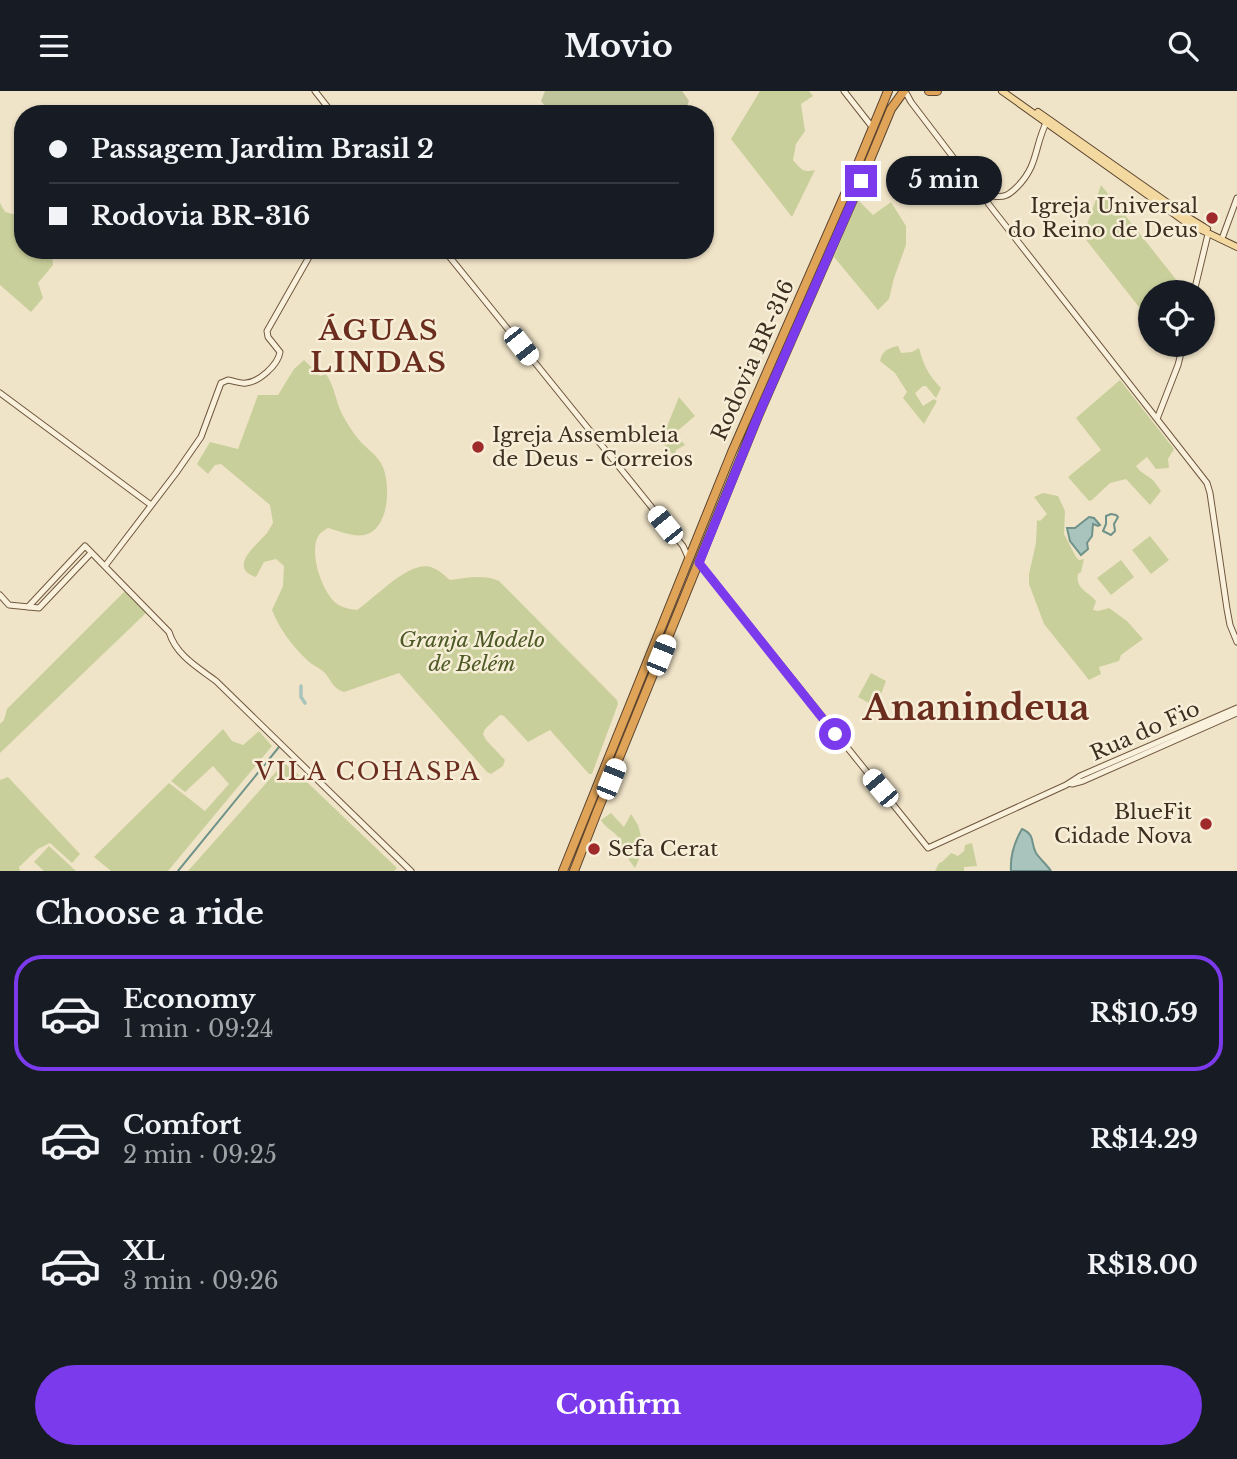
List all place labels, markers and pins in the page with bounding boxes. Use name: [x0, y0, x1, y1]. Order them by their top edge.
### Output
place label: Igreja Universal do Reino de Deus: [1008, 193, 1198, 243]
marker: Igreja Universal do Reino de Deus: [1204, 210, 1220, 226]
place label: Igreja Assembleia de Deus - Correios: [492, 422, 693, 472]
marker: Igreja Assembleia de Deus - Correios: [470, 439, 486, 455]
place label: BlueFit Cidade Nova: [1054, 799, 1192, 849]
marker: BlueFit Cidade Nova: [1198, 816, 1214, 832]
place label: Sefa Cerat: [608, 836, 718, 862]
marker: Sefa Cerat: [586, 841, 602, 857]

